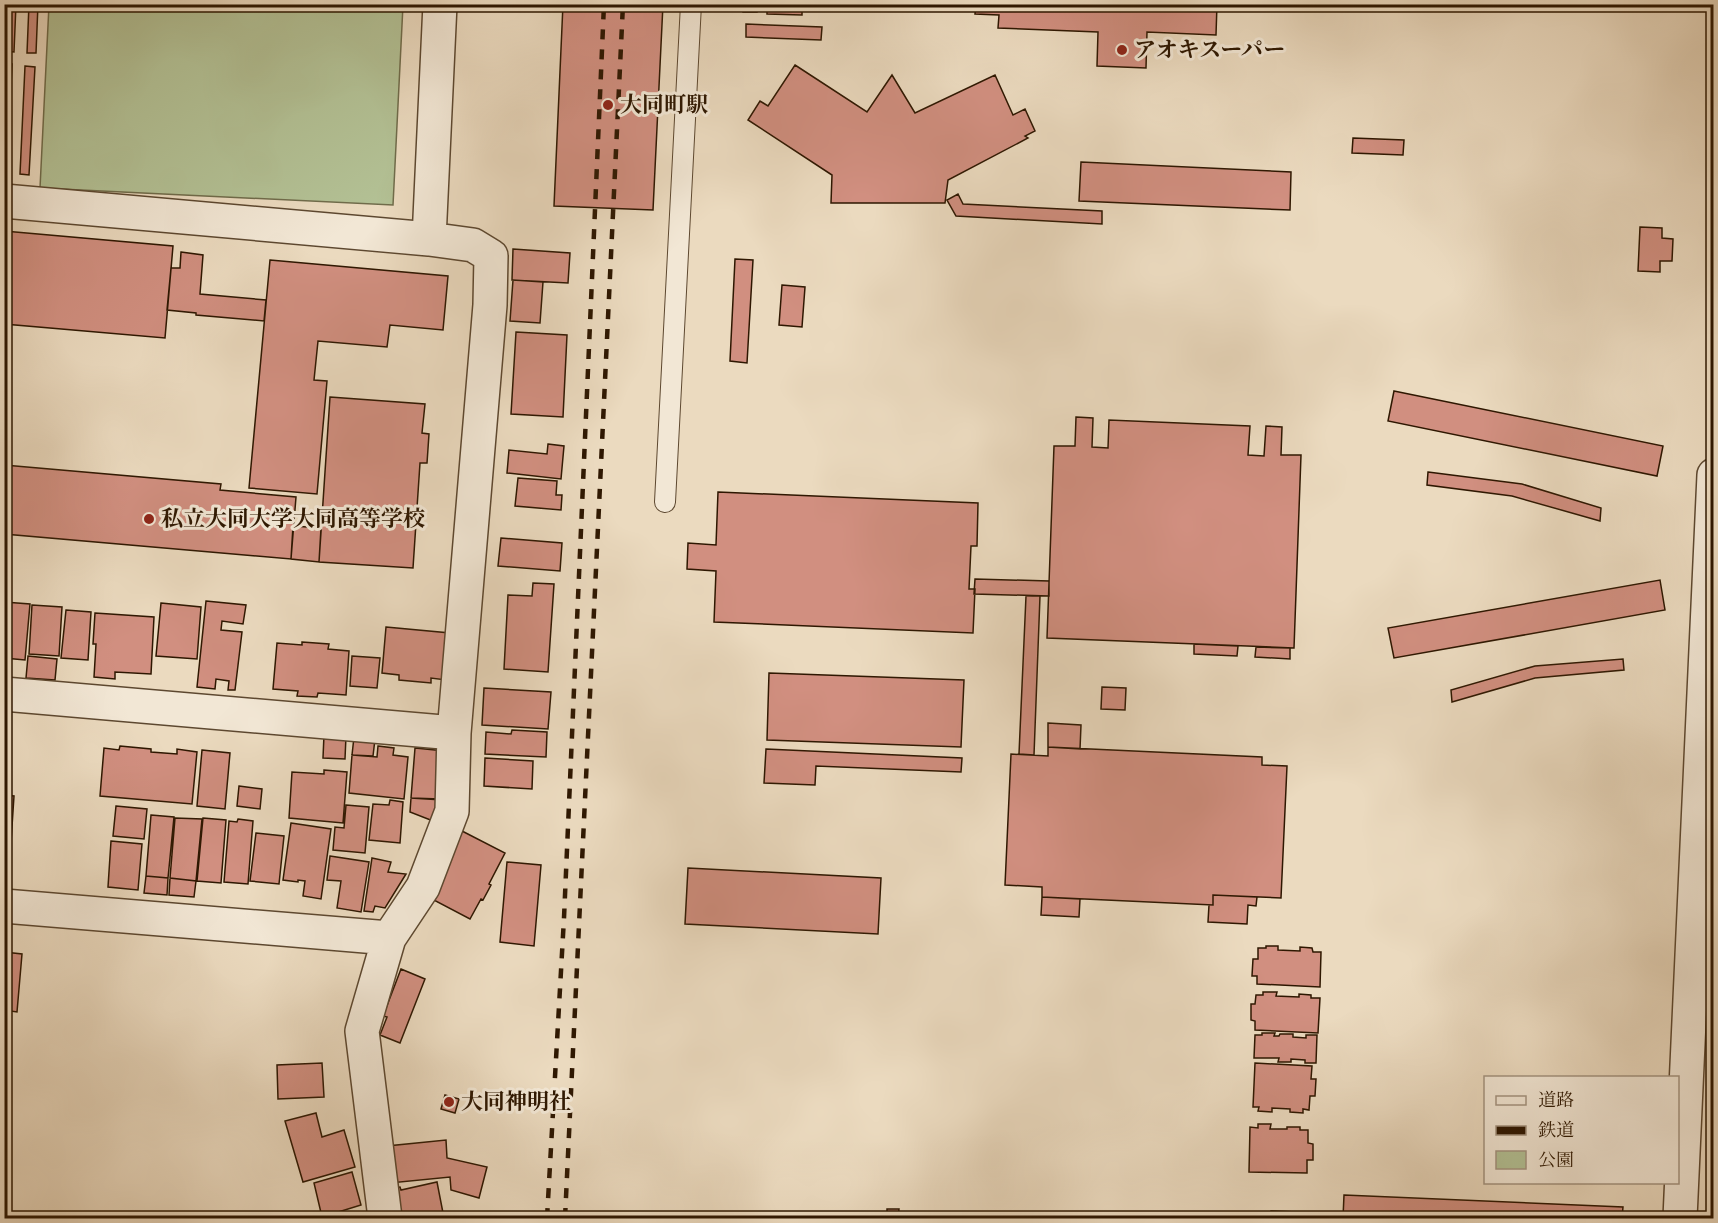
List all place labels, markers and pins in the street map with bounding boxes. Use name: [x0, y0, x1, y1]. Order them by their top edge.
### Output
place label: アオキスーパー: [1134, 36, 1285, 64]
marker: アオキスーパー: [1115, 43, 1129, 57]
place label: 大同町駅: [620, 91, 708, 119]
marker: 大同町駅: [601, 98, 615, 112]
place label: 私立大同大学大同高等学校: [161, 505, 425, 533]
marker: 私立大同大学大同高等学校: [142, 512, 156, 526]
place label: 大同神明社: [461, 1088, 571, 1116]
marker: 大同神明社: [442, 1095, 456, 1109]

